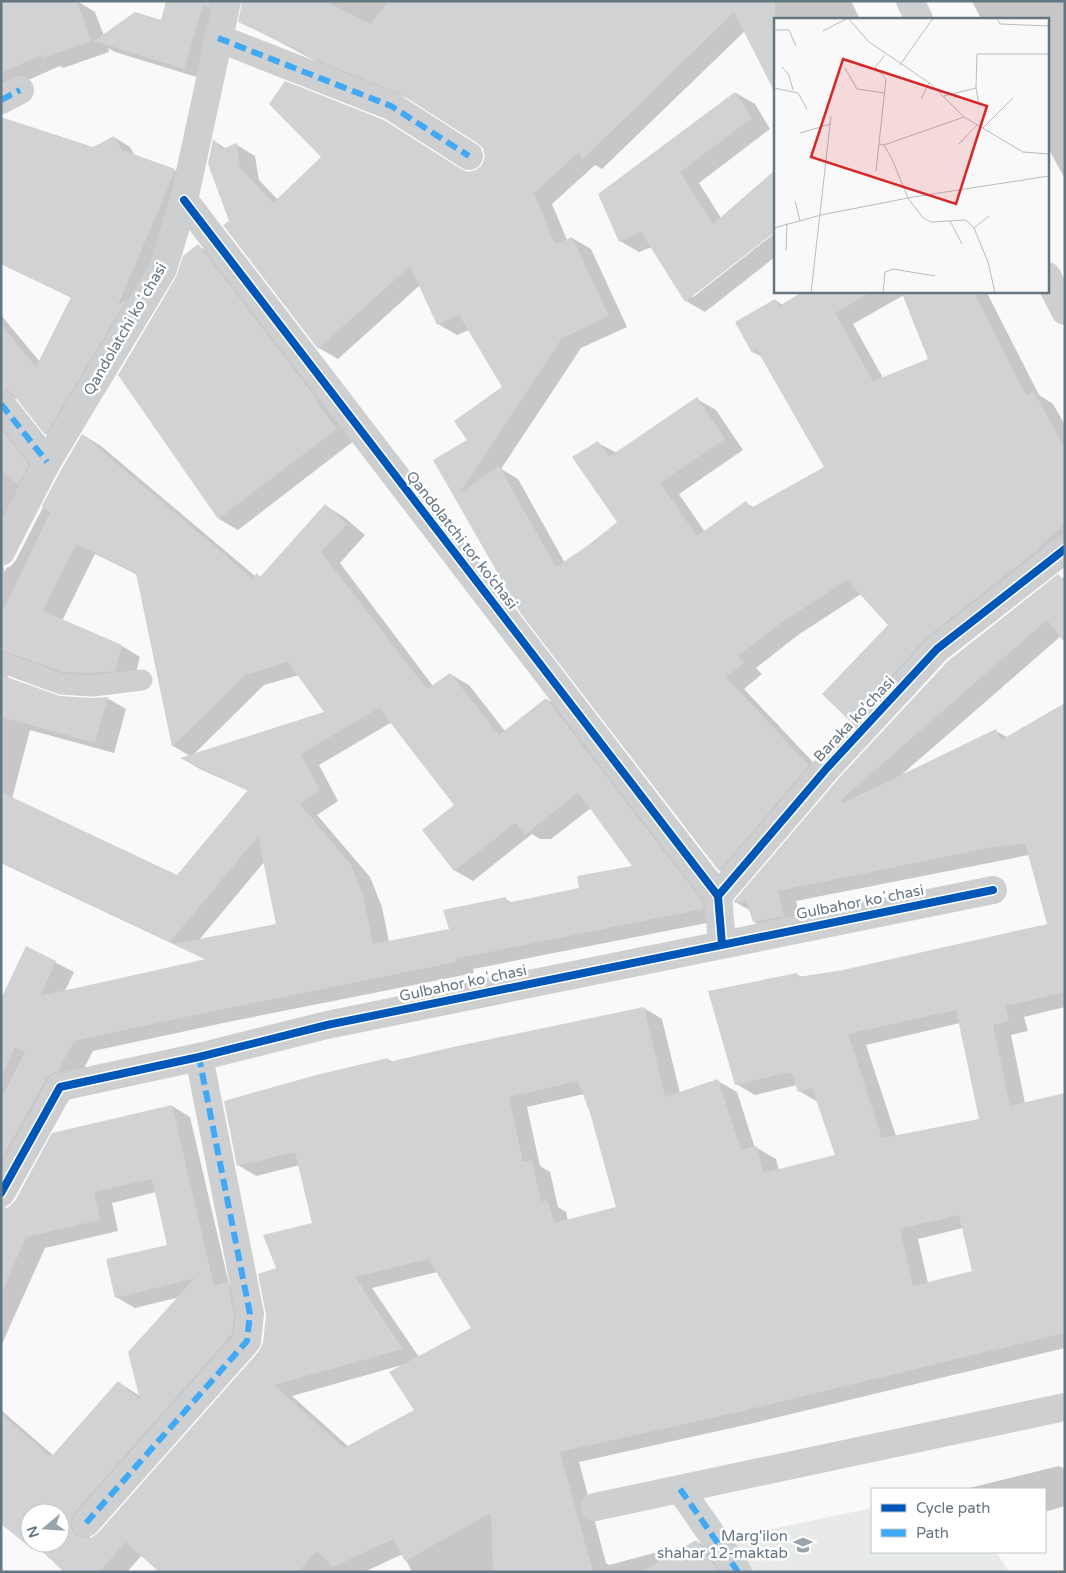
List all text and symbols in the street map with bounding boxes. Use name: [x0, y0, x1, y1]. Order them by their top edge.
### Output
inset map: [774, 18, 1048, 292]
street label: Qandolatchi koʻchasi: [80, 259, 170, 399]
street label: Qandolatchi tor ko‘chasi: [402, 467, 522, 613]
street label: Baraka ko'chasi: [810, 673, 898, 765]
street label: Gulbahor koʻchasi: [795, 881, 925, 923]
street label: Gulbahor koʻchasi: [398, 961, 528, 1005]
legend: [871, 1488, 1046, 1553]
text: Cycle path: [916, 1499, 990, 1517]
north arrow: [20, 1503, 70, 1553]
text: N: [23, 1524, 43, 1540]
text: Path: [916, 1524, 949, 1542]
place label: Marg'ilon shahar 12-maktab: [657, 1527, 788, 1562]
school or university icon: Marg'ilon shahar 12-maktab: [792, 1534, 814, 1556]

